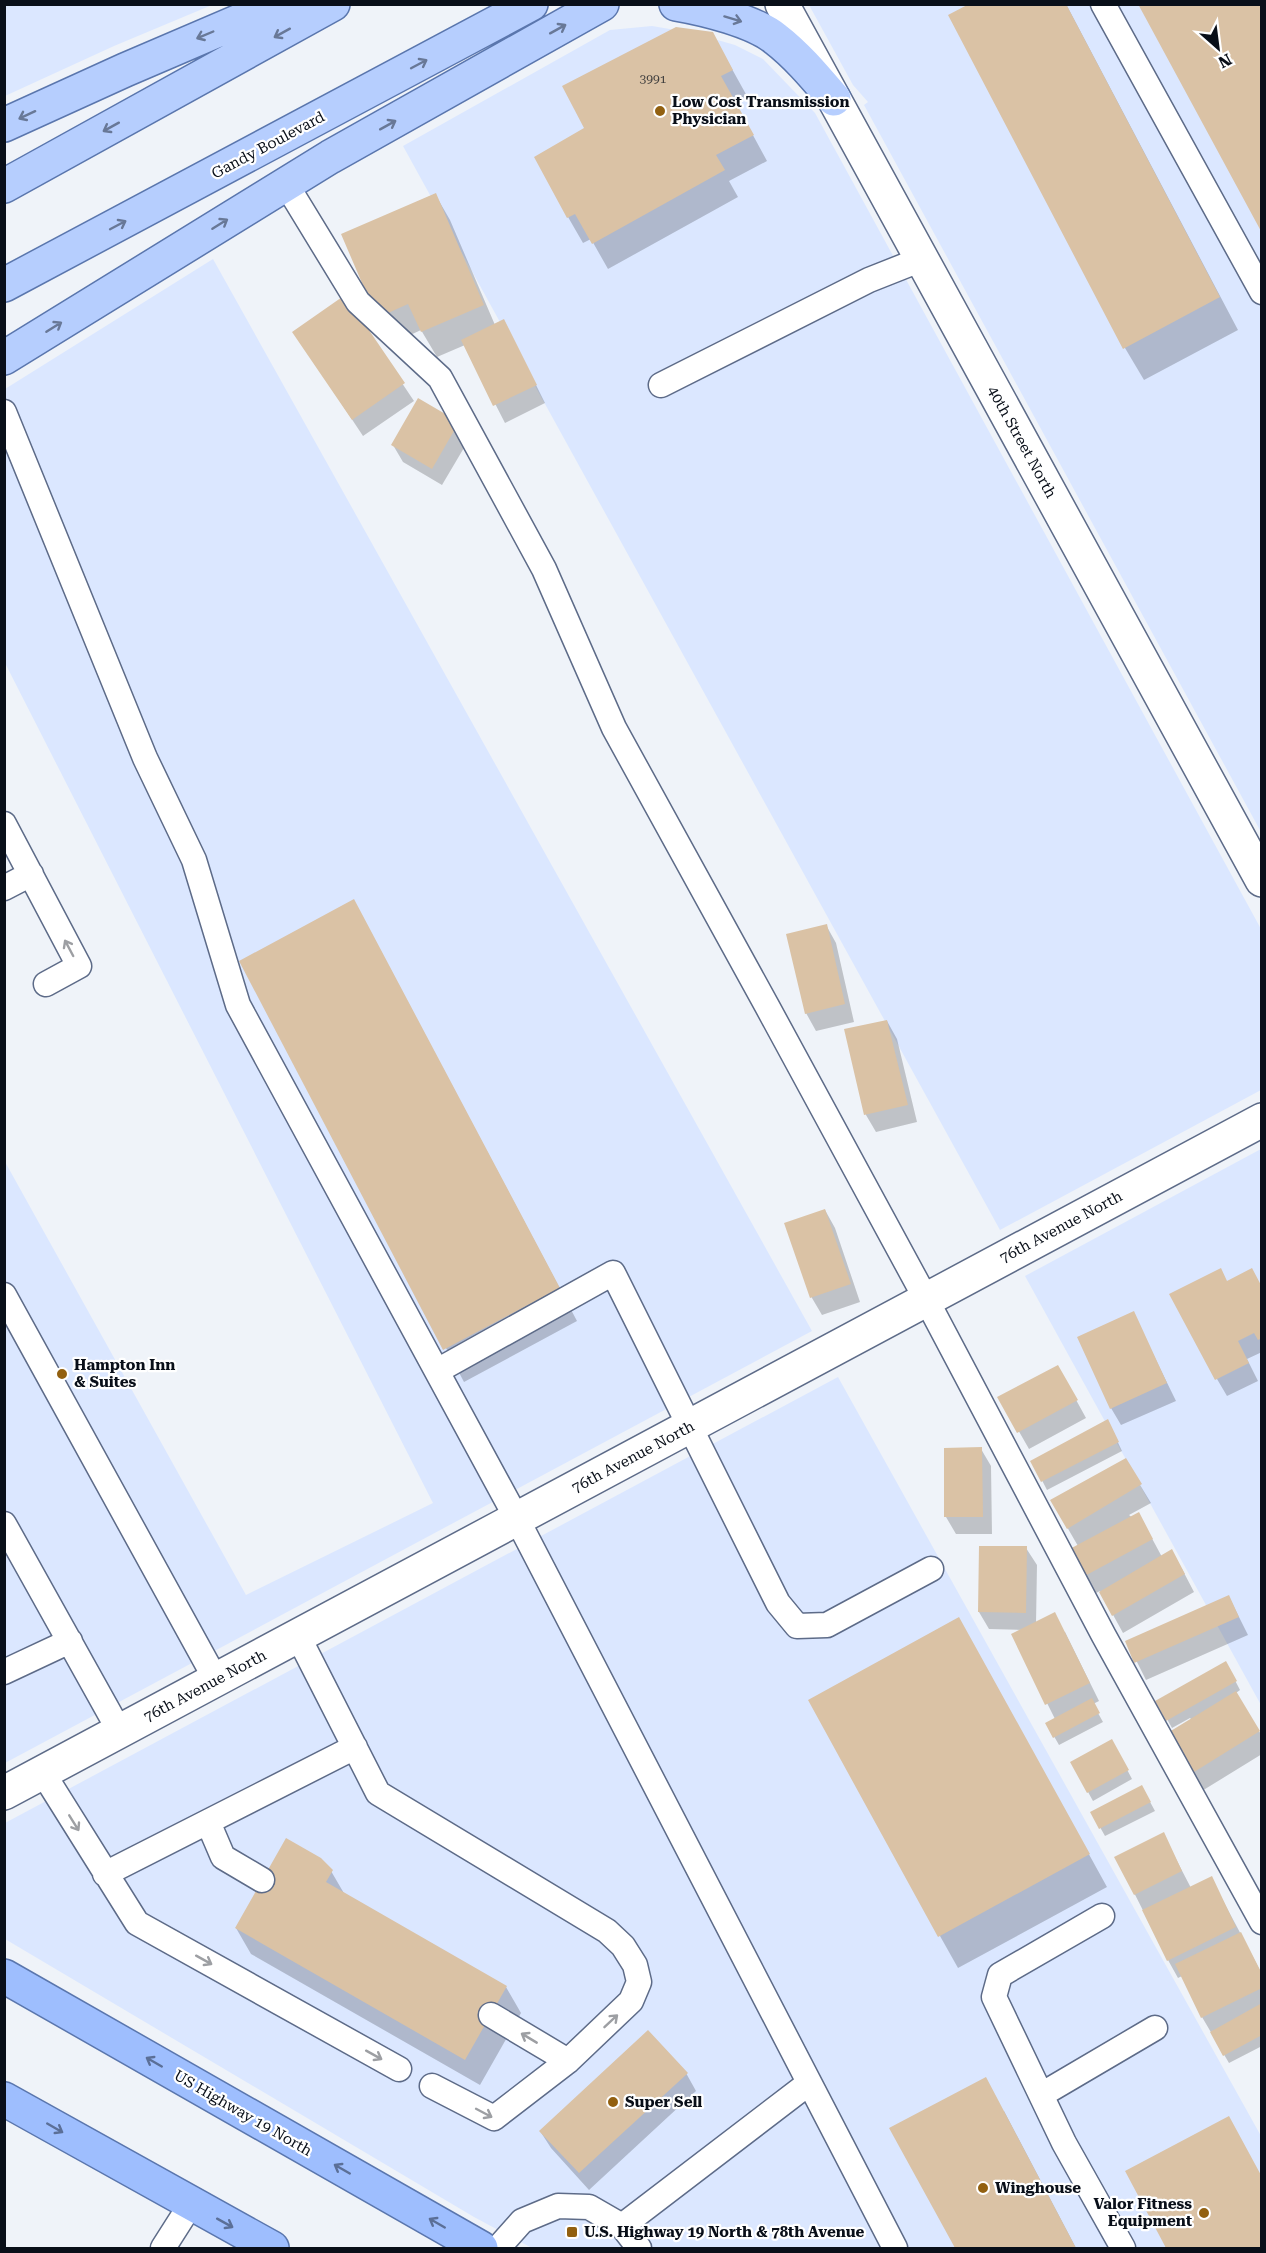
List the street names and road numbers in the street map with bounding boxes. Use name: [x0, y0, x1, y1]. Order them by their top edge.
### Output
street label: Gandy Boulevard: [208, 107, 328, 182]
street label: 40th Street North: [984, 383, 1060, 501]
street label: 76th Avenue North: [997, 1187, 1126, 1267]
street label: 76th Avenue North: [569, 1417, 698, 1497]
street label: 76th Avenue North: [141, 1646, 270, 1726]
street label: US Highway 19 North: [171, 2066, 315, 2160]

